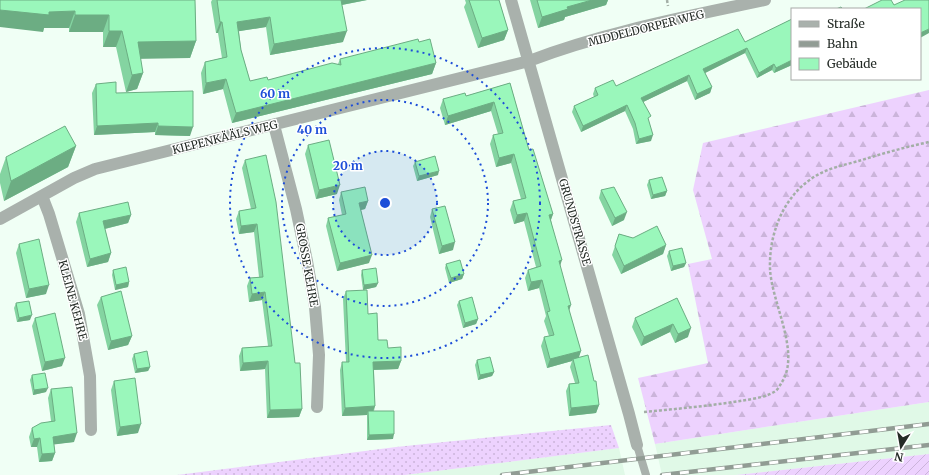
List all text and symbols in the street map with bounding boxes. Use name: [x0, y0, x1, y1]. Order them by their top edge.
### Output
street label: MIDDELDORPER WEG: [586, 7, 706, 49]
legend: [791, 8, 921, 80]
text: Straße: [827, 16, 865, 31]
text: Bahn: [827, 36, 858, 51]
text: Gebäude: [827, 56, 877, 71]
text: 60 m: [260, 86, 290, 101]
street label: KIEPENKÄÄLS WEG: [171, 117, 279, 157]
text: 40 m: [297, 122, 327, 137]
text: 20 m: [333, 158, 363, 173]
street label: GRUNDSTRASSE: [556, 177, 594, 267]
centre of rings: [378, 196, 392, 210]
street label: GROSSE KEHRE: [293, 222, 321, 308]
street label: KLEINE KEHRE: [56, 258, 90, 342]
north arrow: [881, 427, 921, 467]
text: N: [893, 449, 905, 465]

